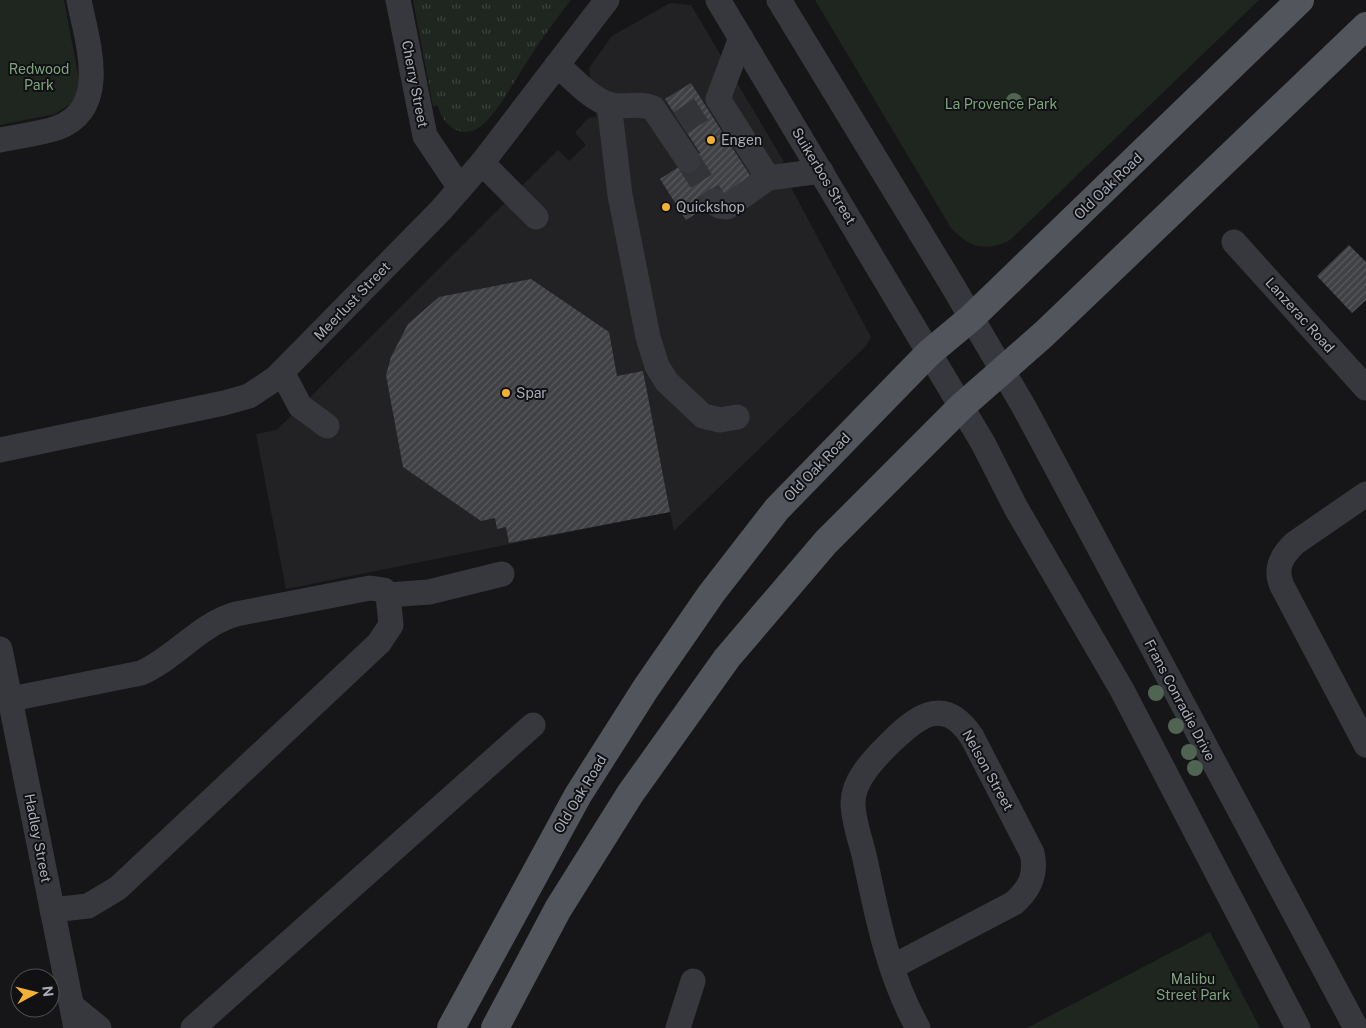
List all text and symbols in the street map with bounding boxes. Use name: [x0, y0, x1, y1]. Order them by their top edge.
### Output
street label: Cherry Street: [399, 39, 431, 129]
park label: Redwood Park: [9, 61, 69, 93]
park label: La Provence Park: [945, 96, 1057, 112]
street label: Suikerbos Street: [789, 125, 859, 227]
place label: Engen: [721, 132, 762, 148]
marker: Engen: [705, 134, 717, 146]
street label: Old Oak Road: [1071, 150, 1145, 222]
place label: Quickshop: [676, 199, 745, 215]
marker: Quickshop: [660, 201, 672, 213]
street label: Meerlust Street: [311, 259, 393, 343]
street label: Lanzerac Road: [1262, 274, 1338, 356]
place label: Spar: [516, 385, 547, 401]
marker: Spar: [500, 387, 512, 399]
street label: Old Oak Road: [781, 430, 853, 504]
street label: Frans Conradie Drive: [1141, 637, 1219, 763]
street label: Nelson Street: [959, 727, 1017, 813]
street label: Old Oak Road: [550, 752, 610, 836]
street label: Hadley Street: [22, 792, 54, 884]
north arrow: [10, 968, 60, 1018]
park label: Malibu Street Park: [1156, 971, 1230, 1003]
text: N: [39, 985, 57, 998]

